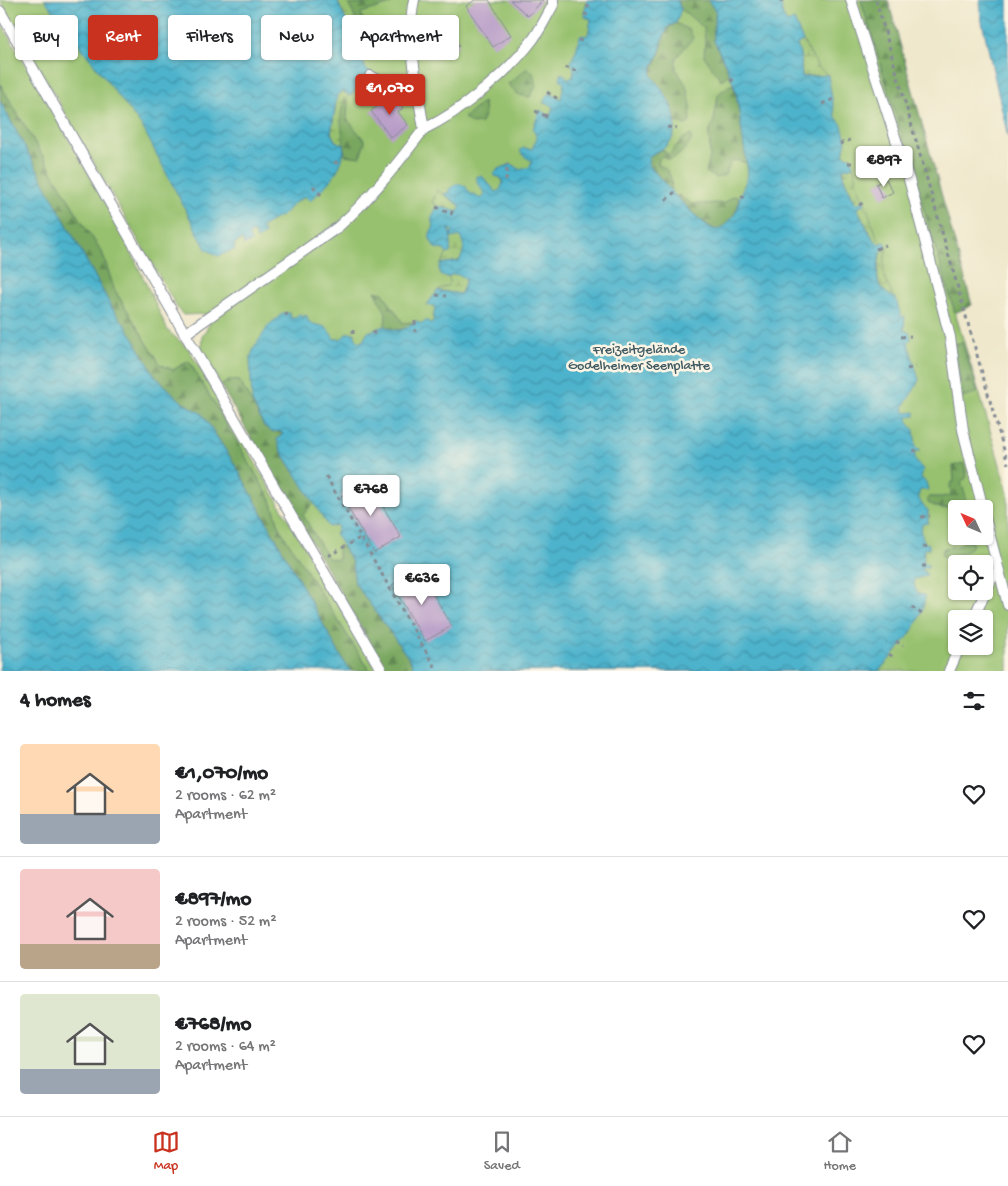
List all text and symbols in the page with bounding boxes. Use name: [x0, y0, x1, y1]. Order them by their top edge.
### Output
chip: Buy: [15, 15, 78, 60]
chip: Rent: [88, 15, 158, 60]
chip: Filters: [168, 15, 251, 60]
chip: New: [261, 15, 332, 60]
chip: Apartment: [342, 15, 459, 60]
pin: €1,070: [349, 74, 431, 116]
text: €1,070: [366, 80, 414, 99]
pin: €897: [854, 146, 914, 188]
text: €897: [867, 152, 901, 171]
park label: Freizeitgelände Godelheimer Seenplatte: [568, 342, 711, 375]
pin: €768: [341, 474, 401, 517]
text: €768: [354, 481, 388, 500]
north arrow: [948, 500, 992, 545]
map controls: [948, 500, 993, 655]
button: locate: [948, 555, 993, 600]
pin: €636: [392, 564, 452, 606]
text: €636: [405, 570, 439, 589]
button: layers: [948, 610, 993, 655]
icon: filters: [960, 687, 988, 715]
text: 4 homes: [20, 689, 91, 714]
text: €1,070/mo: [175, 762, 268, 787]
icon: home: [60, 764, 120, 824]
icon: heart: [960, 780, 988, 808]
text: 2 rooms · 62 m²: [175, 787, 276, 806]
text: Apartment: [175, 806, 247, 825]
text: €897/mo: [175, 888, 251, 913]
icon: home: [60, 889, 120, 949]
icon: heart: [960, 905, 988, 933]
text: 2 rooms · 52 m²: [175, 913, 277, 932]
text: Apartment: [175, 932, 247, 951]
text: €768/mo: [175, 1013, 251, 1038]
icon: home: [60, 1014, 120, 1074]
icon: heart: [960, 1030, 988, 1058]
text: 2 rooms · 64 m²: [175, 1038, 276, 1057]
text: Apartment: [175, 1057, 247, 1076]
tab: Map: [152, 1128, 180, 1175]
tab: Saved: [484, 1128, 520, 1175]
tab: Home: [824, 1128, 856, 1175]

